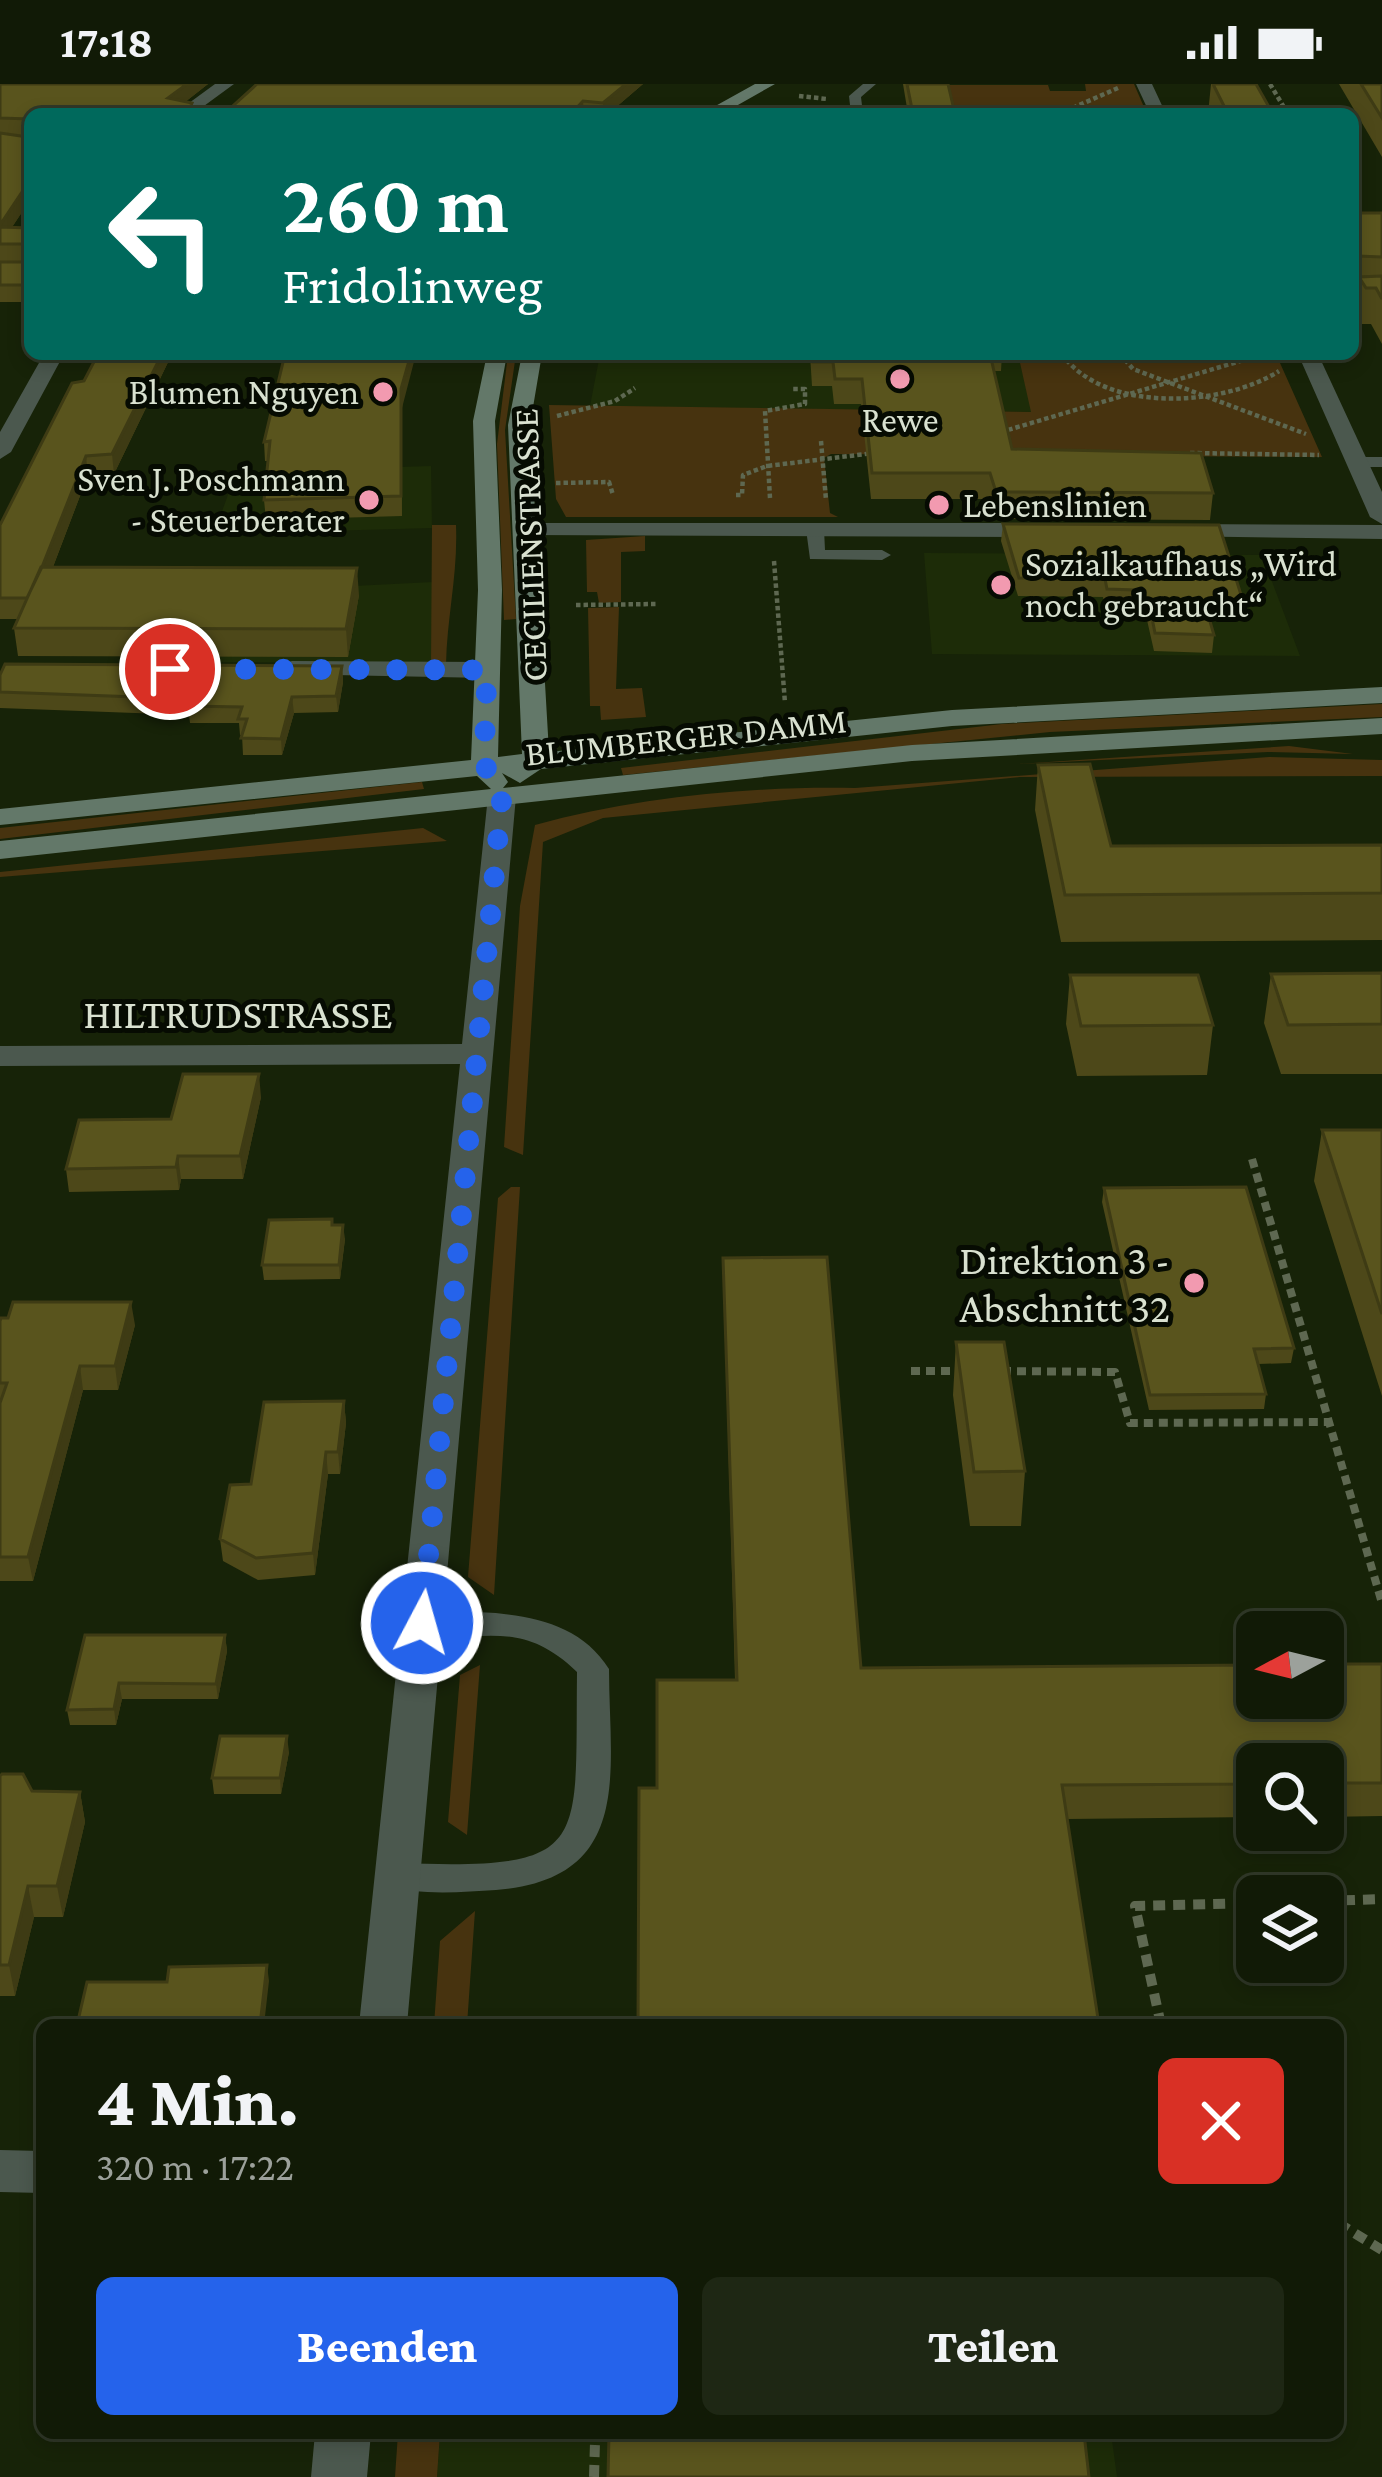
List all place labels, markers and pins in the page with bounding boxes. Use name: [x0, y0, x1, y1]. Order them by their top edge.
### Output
marker: Rewe: [887, 366, 913, 392]
place label: Blumen Nguyen: [129, 372, 359, 412]
marker: Blumen Nguyen: [370, 379, 396, 405]
place label: Rewe: [861, 400, 939, 440]
place label: Sven J. Poschmann - Steuerberater: [77, 459, 345, 540]
place label: Lebenslinien: [963, 485, 1147, 525]
marker: Sven J. Poschmann - Steuerberater: [356, 487, 382, 513]
marker: Lebenslinien: [926, 492, 952, 518]
place label: Sozialkaufhaus „Wird noch gebraucht“: [1025, 544, 1337, 625]
marker: Sozialkaufhaus „Wird noch gebraucht“: [988, 572, 1014, 598]
pin: [119, 618, 221, 720]
place label: Direktion 3 - Abschnitt 32: [959, 1236, 1170, 1331]
marker: Direktion 3 - Abschnitt 32: [1181, 1270, 1207, 1296]

